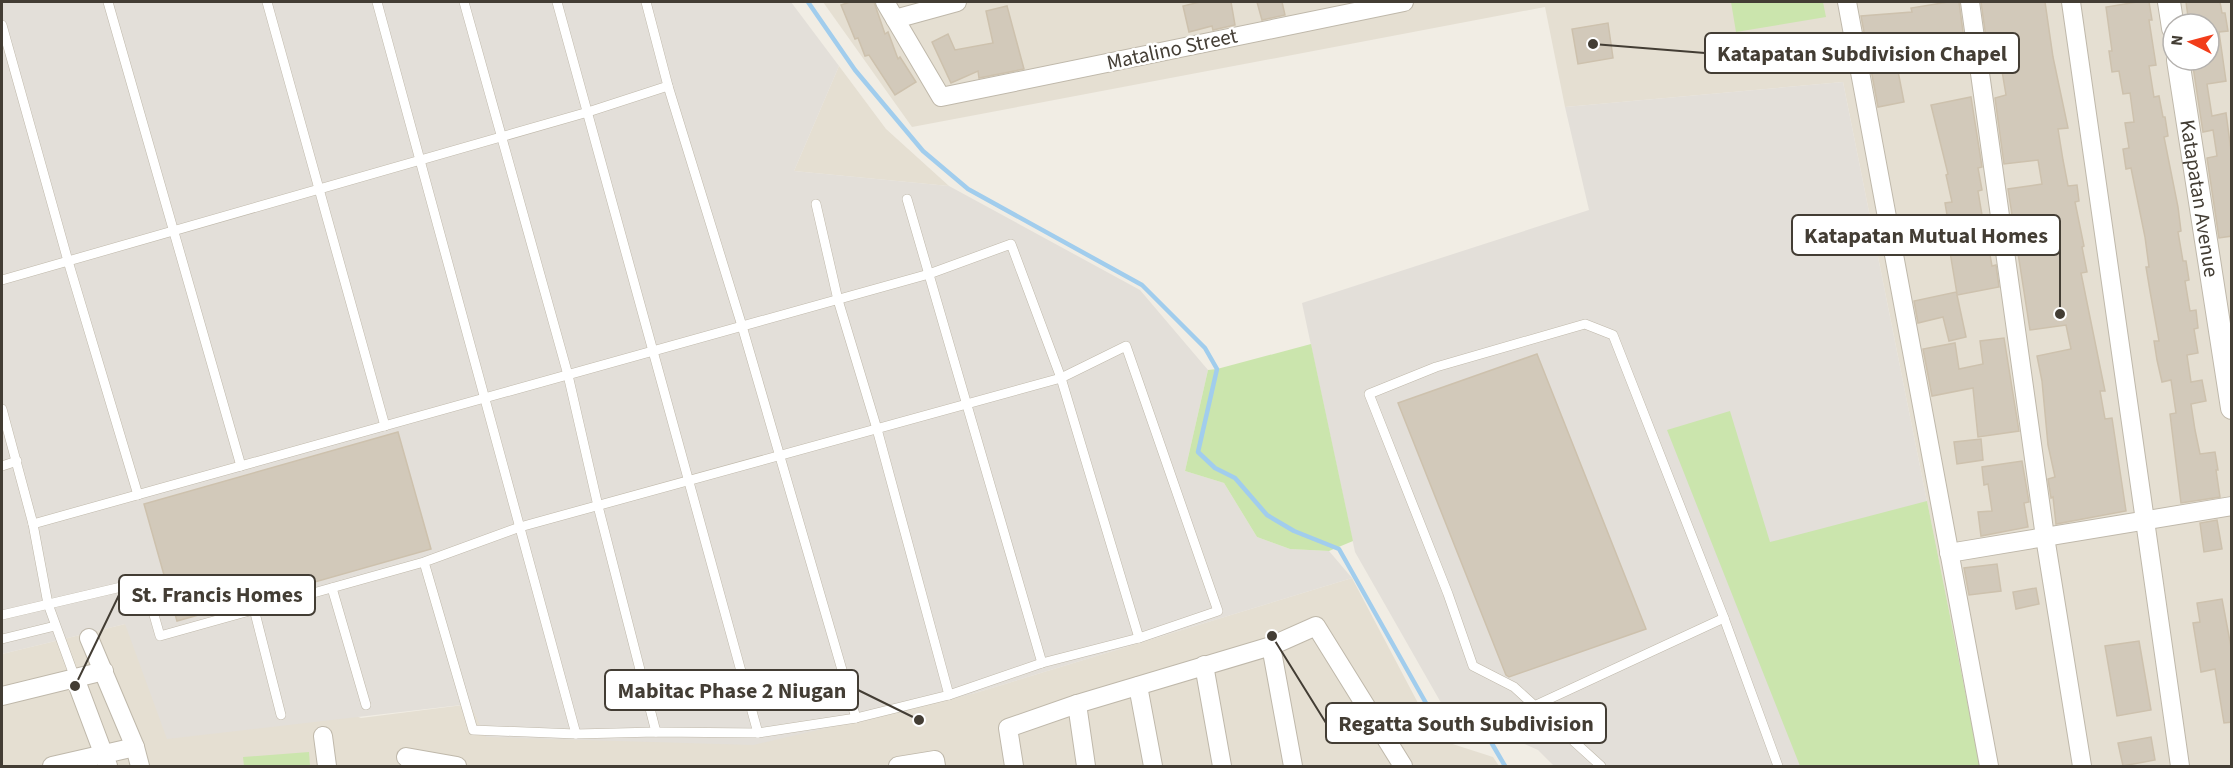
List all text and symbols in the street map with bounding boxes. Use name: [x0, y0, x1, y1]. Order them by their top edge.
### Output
north arrow: [2161, 12, 2221, 72]
street label: Matalino Street: [1104, 21, 1240, 77]
callout: Katapatan Subdivision Chapel: [1705, 33, 2019, 73]
text: N: [2166, 34, 2189, 47]
text: Katapatan Subdivision Chapel: [1717, 38, 2008, 70]
street label: Katapatan Avenue: [2172, 117, 2226, 279]
callout: Katapatan Mutual Homes: [1792, 215, 2060, 255]
text: Katapatan Mutual Homes: [1804, 220, 2048, 252]
callout: St. Francis Homes: [119, 575, 315, 615]
text: St. Francis Homes: [131, 579, 303, 611]
callout: Mabitac Phase 2 Niugan: [605, 670, 858, 710]
text: Mabitac Phase 2 Niugan: [618, 675, 846, 707]
callout: Regatta South Subdivision: [1326, 703, 1606, 743]
text: Regatta South Subdivision: [1338, 708, 1594, 740]

